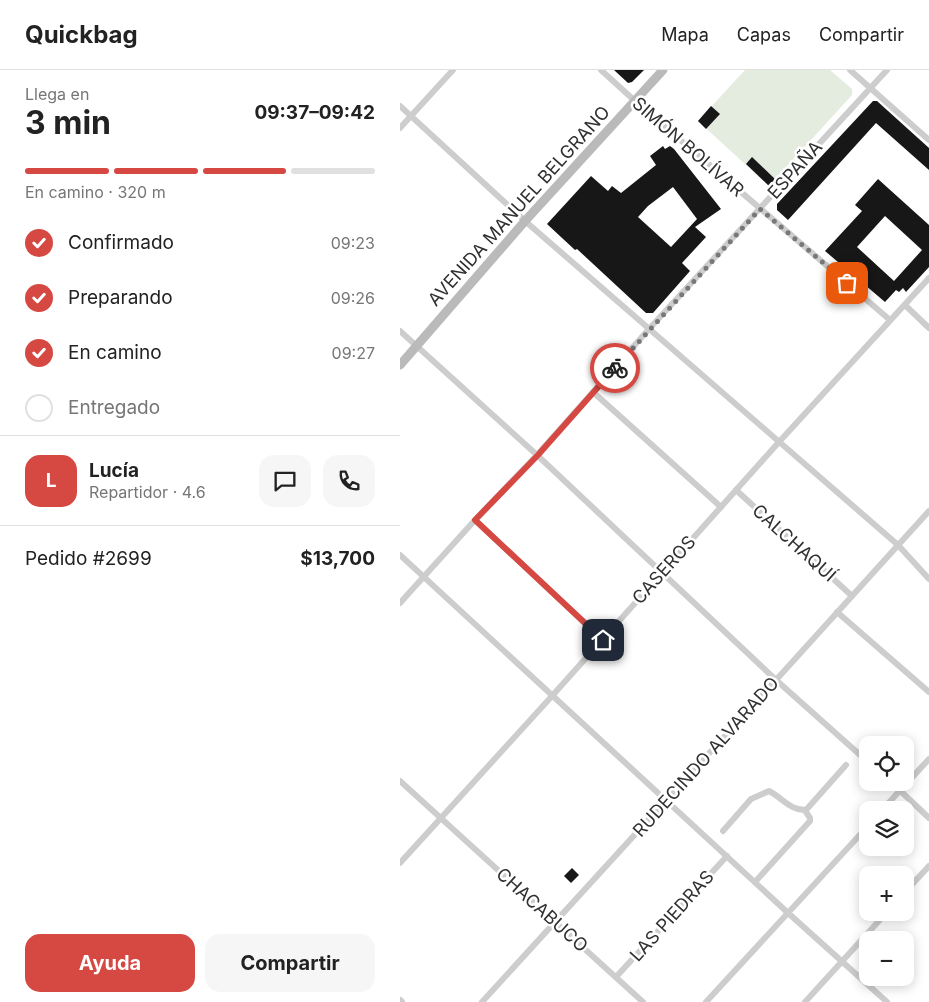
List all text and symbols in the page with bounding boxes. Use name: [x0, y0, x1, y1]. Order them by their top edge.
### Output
text: Quickbag: [25, 20, 138, 49]
text: Mapa: [661, 24, 709, 45]
text: Capas: [737, 24, 791, 45]
text: Compartir: [819, 24, 904, 45]
text: Llega en: [25, 84, 89, 104]
street label: SIMÓN BOLÍVAR: [628, 92, 749, 201]
text: 09:37–09:42: [254, 101, 375, 124]
street label: AVENIDA MANUEL BELGRANO: [423, 102, 614, 310]
text: 3 min: [25, 103, 111, 142]
street label: ESPAÑA: [762, 136, 826, 203]
text: En camino · 320 m: [25, 182, 166, 202]
icon: check: [25, 229, 53, 257]
text: Confirmado: [68, 231, 174, 254]
text: 09:23: [331, 233, 375, 253]
pin: [826, 262, 868, 304]
icon: bag: [833, 269, 861, 297]
icon: check: [25, 284, 53, 312]
text: Preparando: [68, 286, 173, 309]
text: 09:26: [331, 288, 375, 308]
icon: check: [25, 339, 53, 367]
text: En camino: [68, 341, 162, 364]
text: 09:27: [332, 343, 375, 363]
courier: [590, 343, 640, 393]
icon: bike: [601, 354, 629, 382]
text: Entregado: [68, 396, 160, 419]
button: chat: [259, 455, 311, 507]
button: phone: [323, 455, 375, 507]
text: Lucía: [89, 459, 139, 482]
text: L: [46, 469, 56, 492]
text: Repartidor · 4.6: [89, 482, 206, 502]
street label: CALCHAQUÍ: [748, 499, 841, 586]
street label: CASEROS: [628, 531, 700, 608]
text: Pedido #2699: [25, 547, 152, 570]
text: $13,700: [300, 547, 375, 570]
pin: [582, 619, 624, 661]
icon: home: [589, 626, 617, 654]
street label: RUDECINDO ALVARADO: [628, 672, 783, 841]
map controls: [859, 736, 914, 986]
button: locate: [859, 736, 914, 791]
button: layers: [859, 801, 914, 856]
street label: CHACABUCO: [492, 863, 592, 956]
street label: LAS PIEDRAS: [625, 866, 718, 965]
button: +: [859, 866, 914, 921]
button: −: [859, 931, 914, 986]
button: Ayuda: [25, 934, 195, 992]
button: Compartir: [205, 934, 375, 992]

